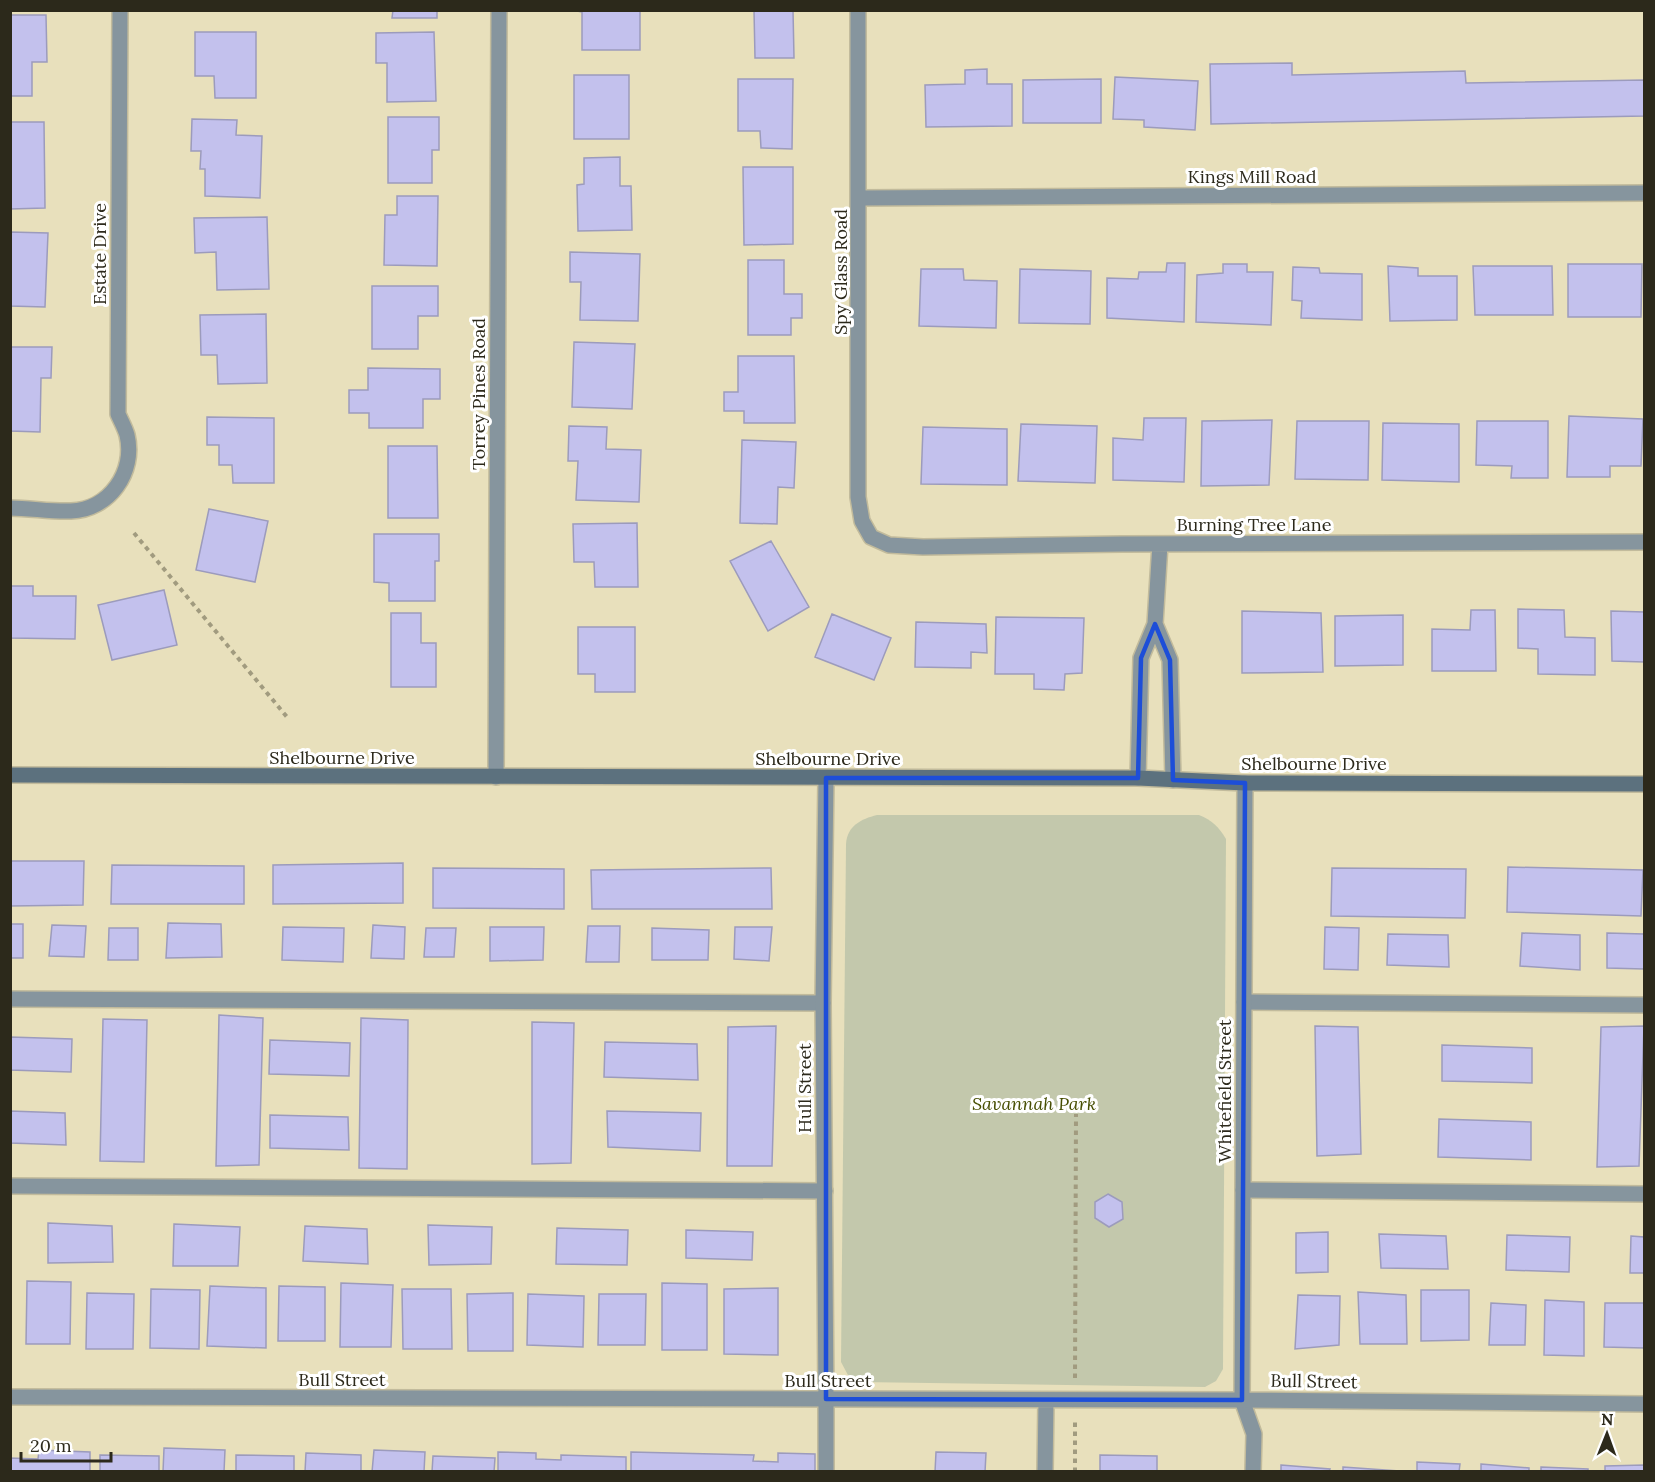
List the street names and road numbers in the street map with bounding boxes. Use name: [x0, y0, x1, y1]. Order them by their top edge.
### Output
street label: Kings Mill Road: [1187, 165, 1317, 188]
street label: Estate Drive: [88, 203, 111, 305]
street label: Spy Glass Road: [829, 209, 852, 335]
street label: Torrey Pines Road: [467, 318, 490, 470]
street label: Burning Tree Lane: [1176, 513, 1332, 536]
street label: Shelbourne Drive: [269, 746, 415, 769]
street label: Shelbourne Drive: [755, 747, 901, 770]
street label: Shelbourne Drive: [1241, 752, 1387, 775]
street label: Whitefield Street: [1213, 1019, 1236, 1163]
street label: Hull Street: [793, 1043, 816, 1133]
street label: Bull Street: [298, 1368, 386, 1391]
street label: Bull Street: [784, 1369, 872, 1392]
street label: Bull Street: [1270, 1369, 1358, 1393]

